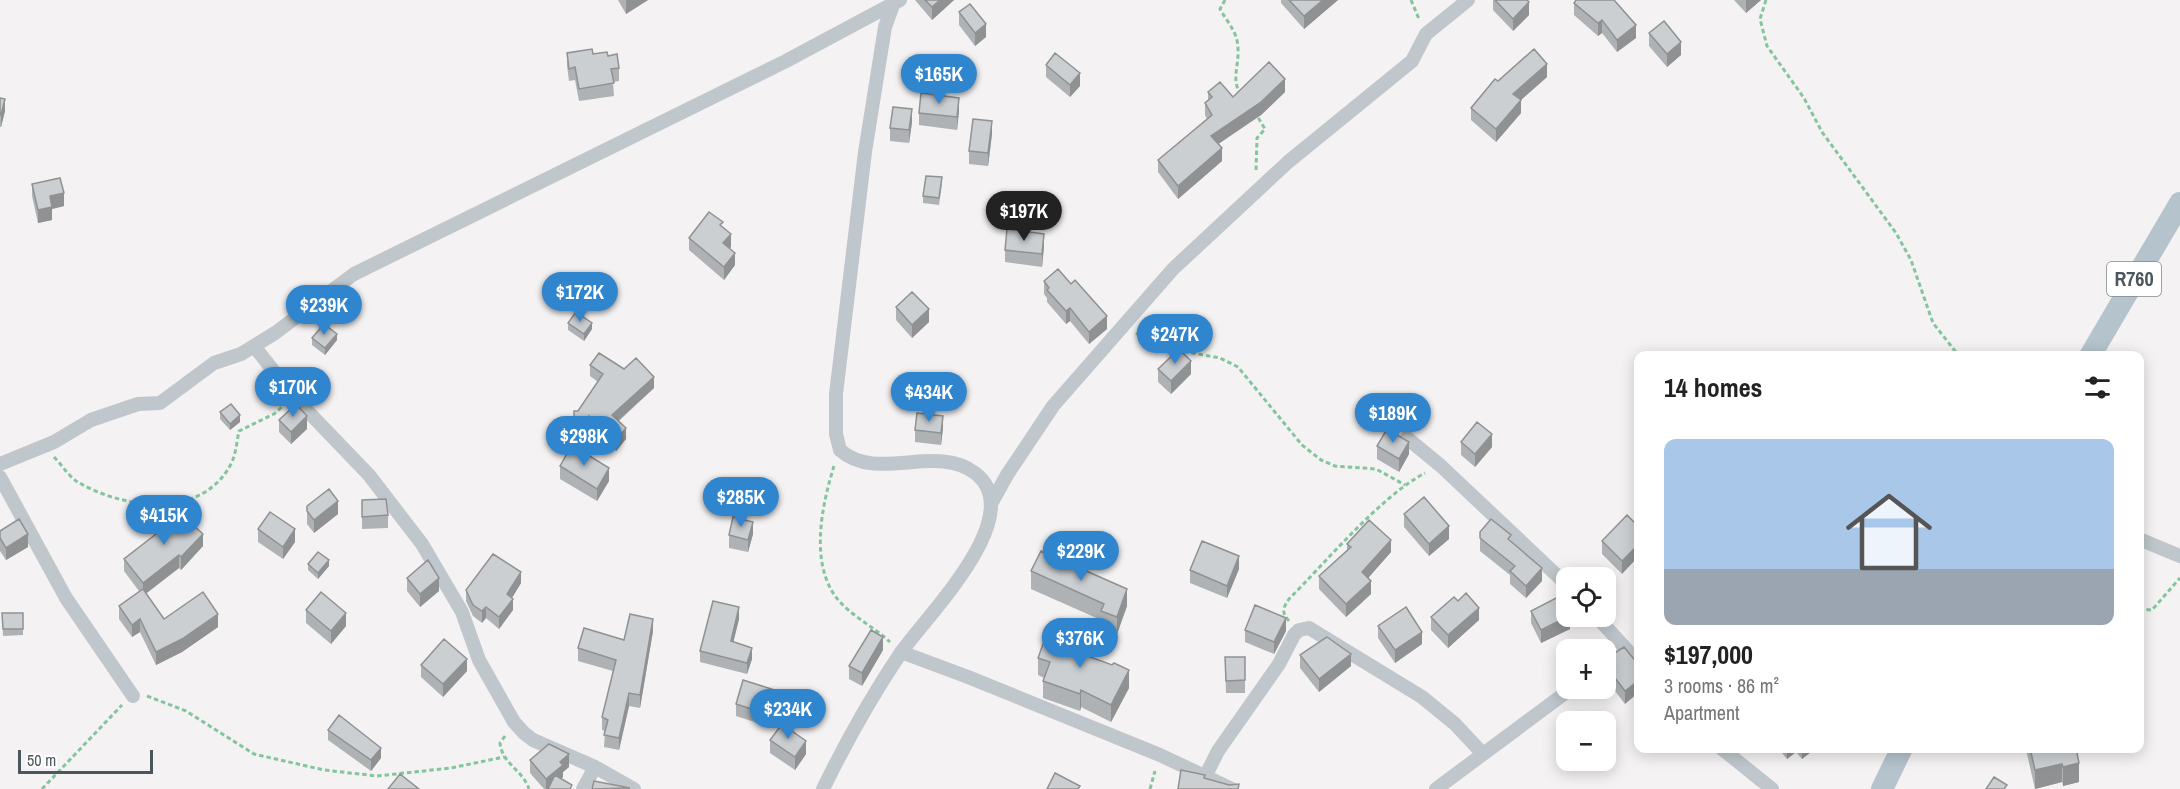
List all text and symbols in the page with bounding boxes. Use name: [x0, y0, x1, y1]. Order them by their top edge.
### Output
pin: $165K: [897, 54, 981, 105]
text: $165K: [915, 60, 963, 87]
pin: $197K: [982, 191, 1066, 242]
text: $197K: [1000, 197, 1048, 224]
road number: R760: [2107, 262, 2161, 296]
pin: $172K: [538, 272, 622, 323]
text: $172K: [556, 278, 604, 305]
pin: $239K: [282, 285, 366, 336]
text: $239K: [300, 291, 348, 318]
pin: $247K: [1133, 314, 1217, 365]
text: $247K: [1151, 320, 1199, 347]
pin: $170K: [251, 367, 335, 418]
text: 14 homes: [1664, 370, 1762, 405]
icon: filters: [2081, 371, 2114, 404]
pin: $434K: [887, 372, 971, 423]
text: $170K: [269, 373, 317, 400]
text: $434K: [905, 378, 953, 405]
pin: $189K: [1351, 393, 1435, 444]
text: $189K: [1369, 399, 1417, 426]
pin: $298K: [542, 416, 626, 467]
text: $298K: [560, 422, 608, 449]
pin: $285K: [699, 477, 783, 528]
icon: home: [1835, 478, 1943, 586]
text: $285K: [717, 483, 765, 510]
pin: $415K: [122, 495, 206, 546]
text: $415K: [140, 501, 188, 528]
pin: $229K: [1039, 531, 1123, 582]
text: $229K: [1057, 537, 1105, 564]
map controls: [1556, 567, 1616, 771]
button: locate: [1556, 567, 1616, 627]
pin: $376K: [1038, 618, 1122, 669]
text: $376K: [1056, 624, 1104, 651]
text: $197,000: [1664, 637, 1753, 672]
button: +: [1556, 639, 1616, 699]
text: 3 rooms · 86 m²: [1664, 672, 1779, 699]
pin: $234K: [746, 689, 830, 740]
text: $234K: [764, 695, 812, 722]
text: Apartment: [1664, 699, 1740, 726]
button: −: [1556, 711, 1616, 771]
scale bar: [18, 747, 153, 774]
text: 50 m: [27, 749, 56, 771]

